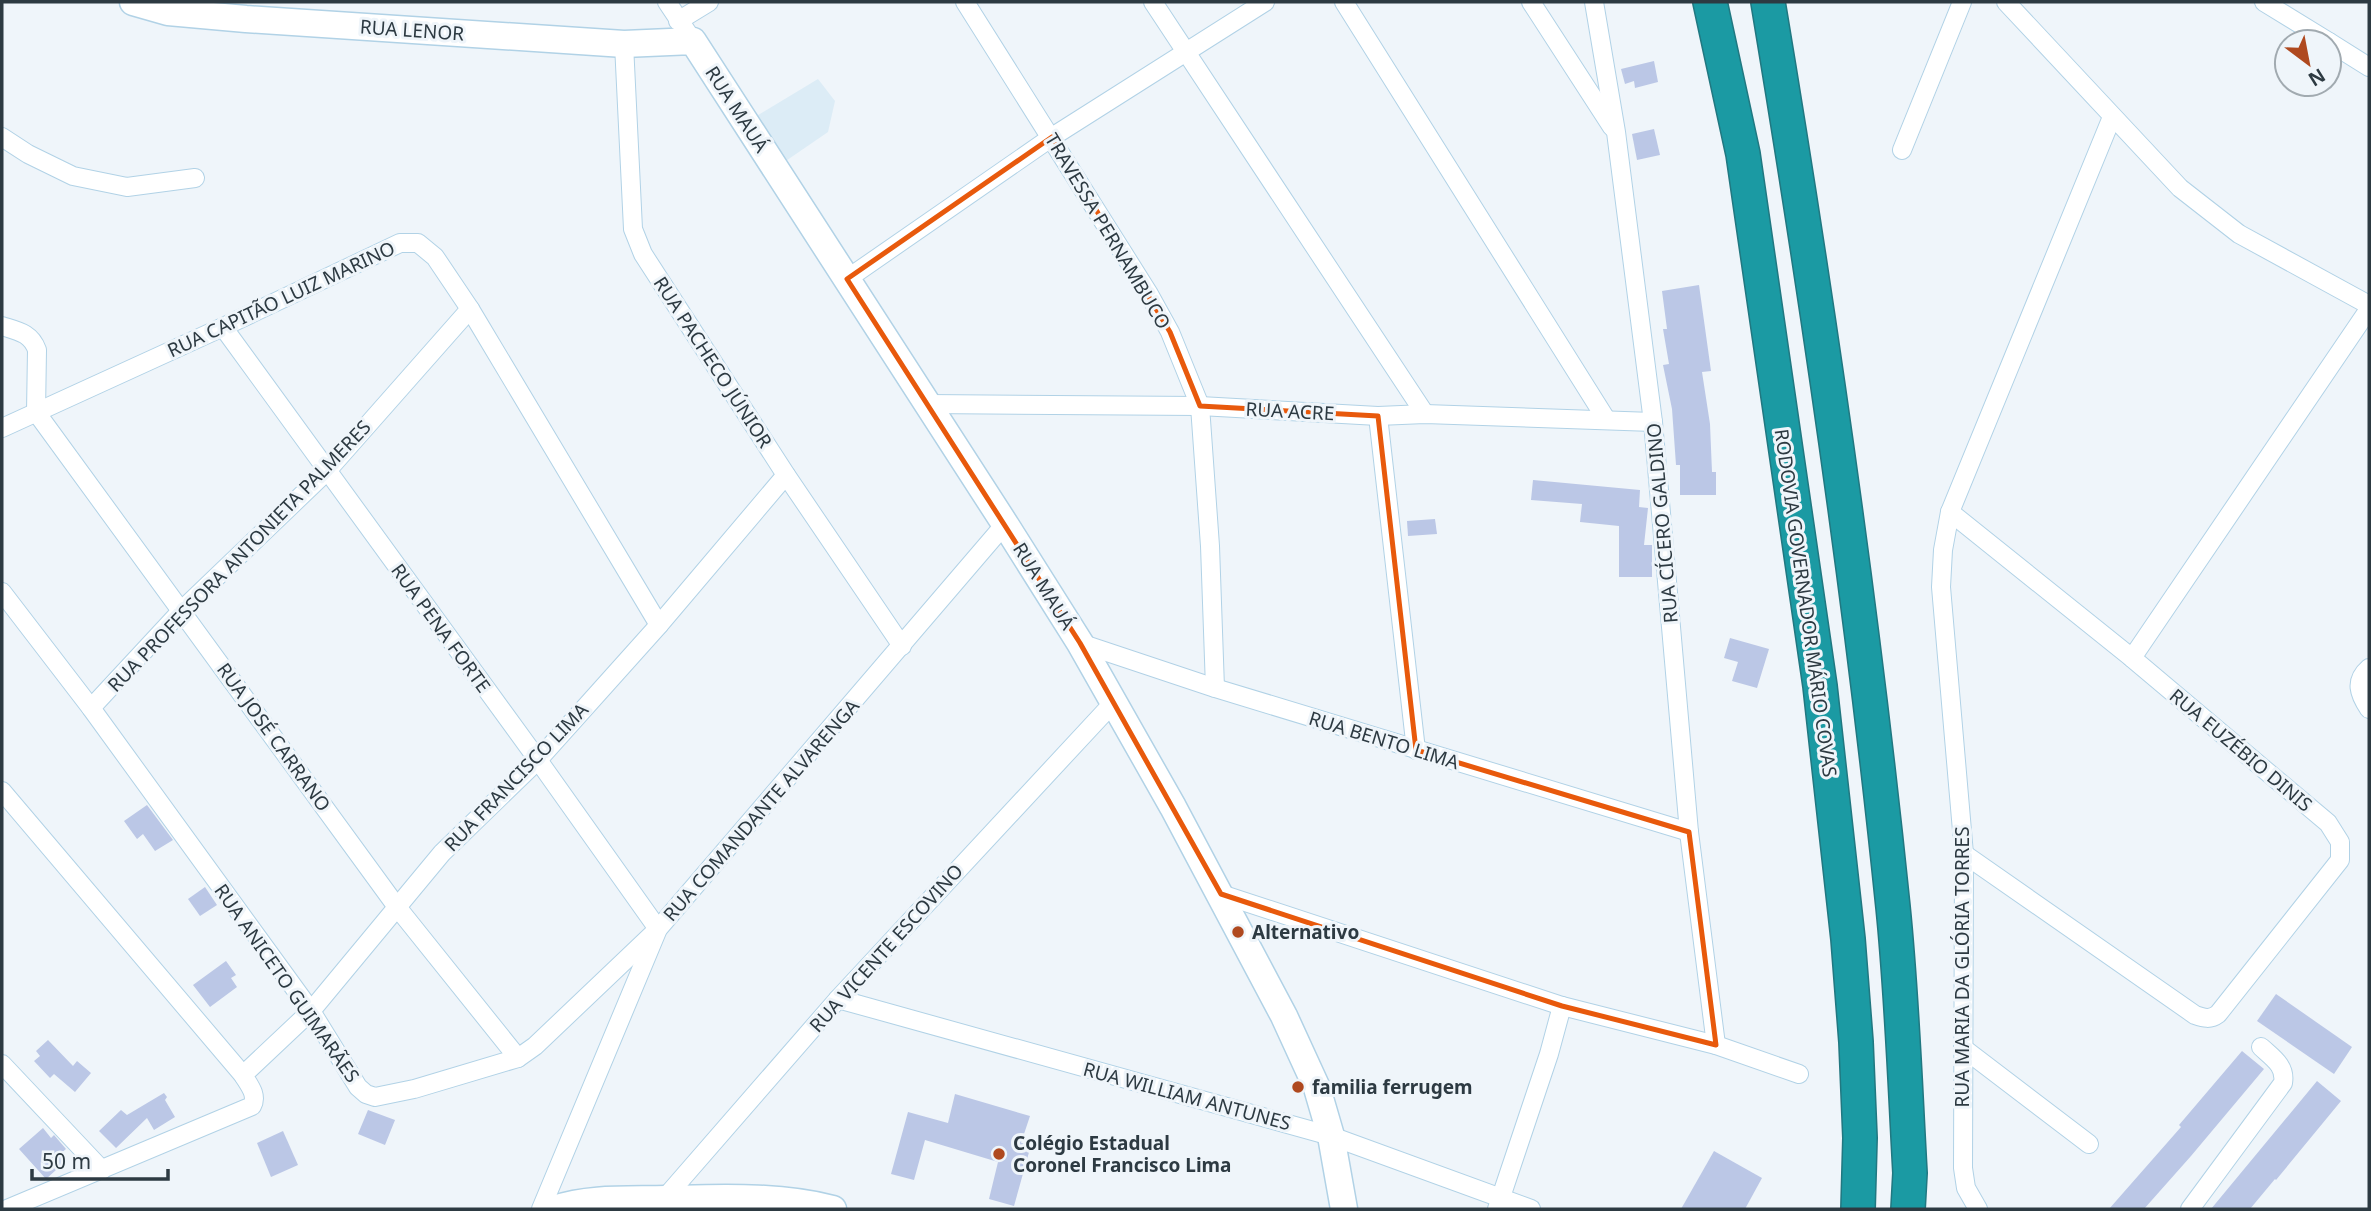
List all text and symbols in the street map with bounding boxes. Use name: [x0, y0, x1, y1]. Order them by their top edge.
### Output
street label: RUA LENOR: [359, 13, 465, 47]
north arrow: [2273, 28, 2343, 98]
street label: RUA MAUÁ: [699, 61, 775, 158]
text: N: [2304, 62, 2330, 93]
street label: TRAVESSA PERNAMBUCO: [1039, 128, 1177, 334]
street label: RUA CAPITÃO LUIZ MARINO: [163, 235, 399, 363]
street label: RUA PACHECO JÚNIOR: [648, 271, 778, 453]
street label: RUA ACRE: [1245, 396, 1335, 426]
street label: RUA PROFESSORA ANTONIETA PALMERES: [102, 414, 376, 698]
street label: RUA CÍCERO GALDINO: [1640, 422, 1684, 624]
street label: RODOVIA GOVERNADOR MÁRIO COVAS: [1769, 427, 1843, 779]
street label: RUA MAUÁ: [1007, 538, 1081, 635]
street label: RUA PENA FORTE: [385, 558, 497, 698]
street label: RUA JOSÉ CARRANO: [211, 657, 337, 817]
street label: RUA EUZÉBIO DINIS: [2164, 683, 2318, 817]
street label: RUA COMANDANTE ALVARENGA: [657, 693, 865, 927]
street label: RUA FRANCISCO LIMA: [438, 697, 594, 857]
street label: RUA BENTO LIMA: [1306, 705, 1463, 775]
street label: RUA MARIA DA GLÓRIA TORRES: [1949, 826, 1975, 1108]
street label: RUA VICENTE ESCOVINO: [803, 858, 969, 1038]
street label: RUA ANICETO GUIMARÃES: [208, 879, 366, 1087]
place label: Alternativo: [1252, 919, 1359, 945]
marker: Alternativo: [1230, 924, 1246, 940]
street label: RUA WILLIAM ANTUNES: [1080, 1056, 1294, 1136]
place label: familia ferrugem: [1312, 1074, 1473, 1100]
marker: familia ferrugem: [1290, 1079, 1306, 1095]
place label: Colégio Estadual Coronel Francisco Lima: [1013, 1130, 1231, 1178]
scale bar: [32, 1138, 168, 1182]
marker: Colégio Estadual Coronel Francisco Lima: [991, 1146, 1007, 1162]
text: 50 m: [42, 1147, 91, 1175]

